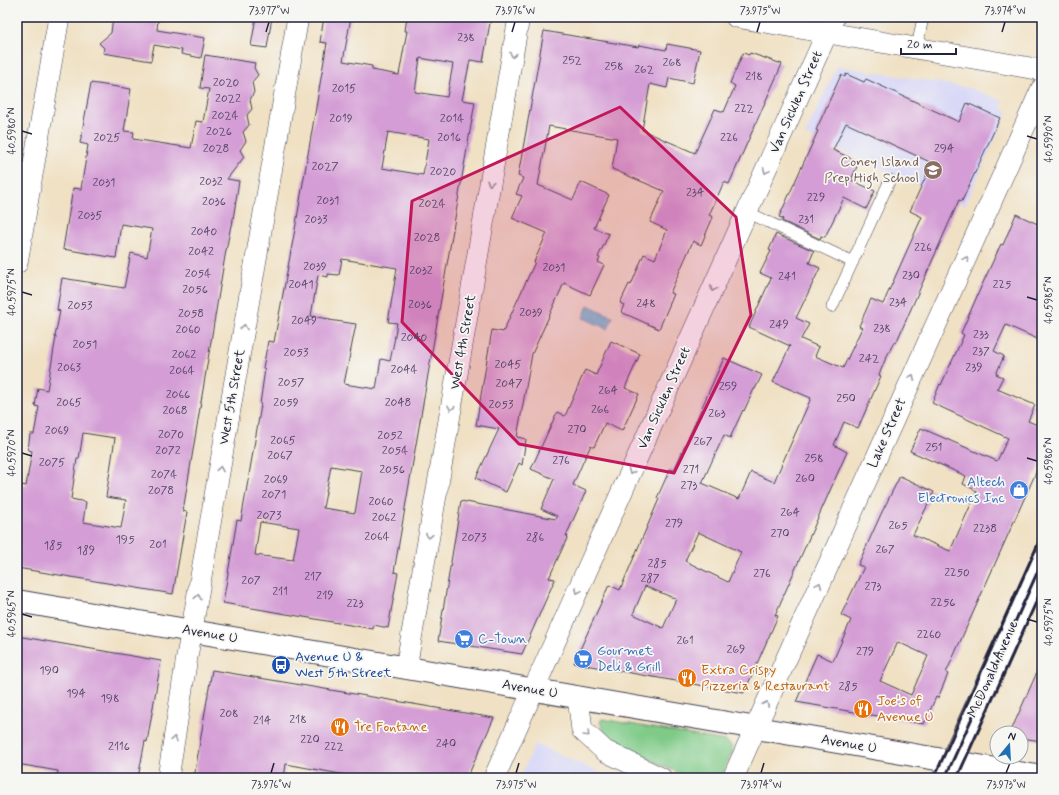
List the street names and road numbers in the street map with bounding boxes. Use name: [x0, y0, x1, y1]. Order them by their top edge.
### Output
street label: Van Sicklen Street: [765, 48, 827, 156]
street label: West 4th Street: [446, 292, 480, 391]
street label: Van Sicklen Street: [633, 344, 695, 452]
street label: West 5th Street: [215, 347, 249, 446]
street label: Lake Street: [864, 395, 911, 471]
street label: McDonald Avenue: [963, 617, 1023, 721]
street label: Avenue U: [181, 620, 239, 648]
street label: Avenue U: [501, 675, 559, 703]
street label: Avenue U: [820, 730, 878, 758]

